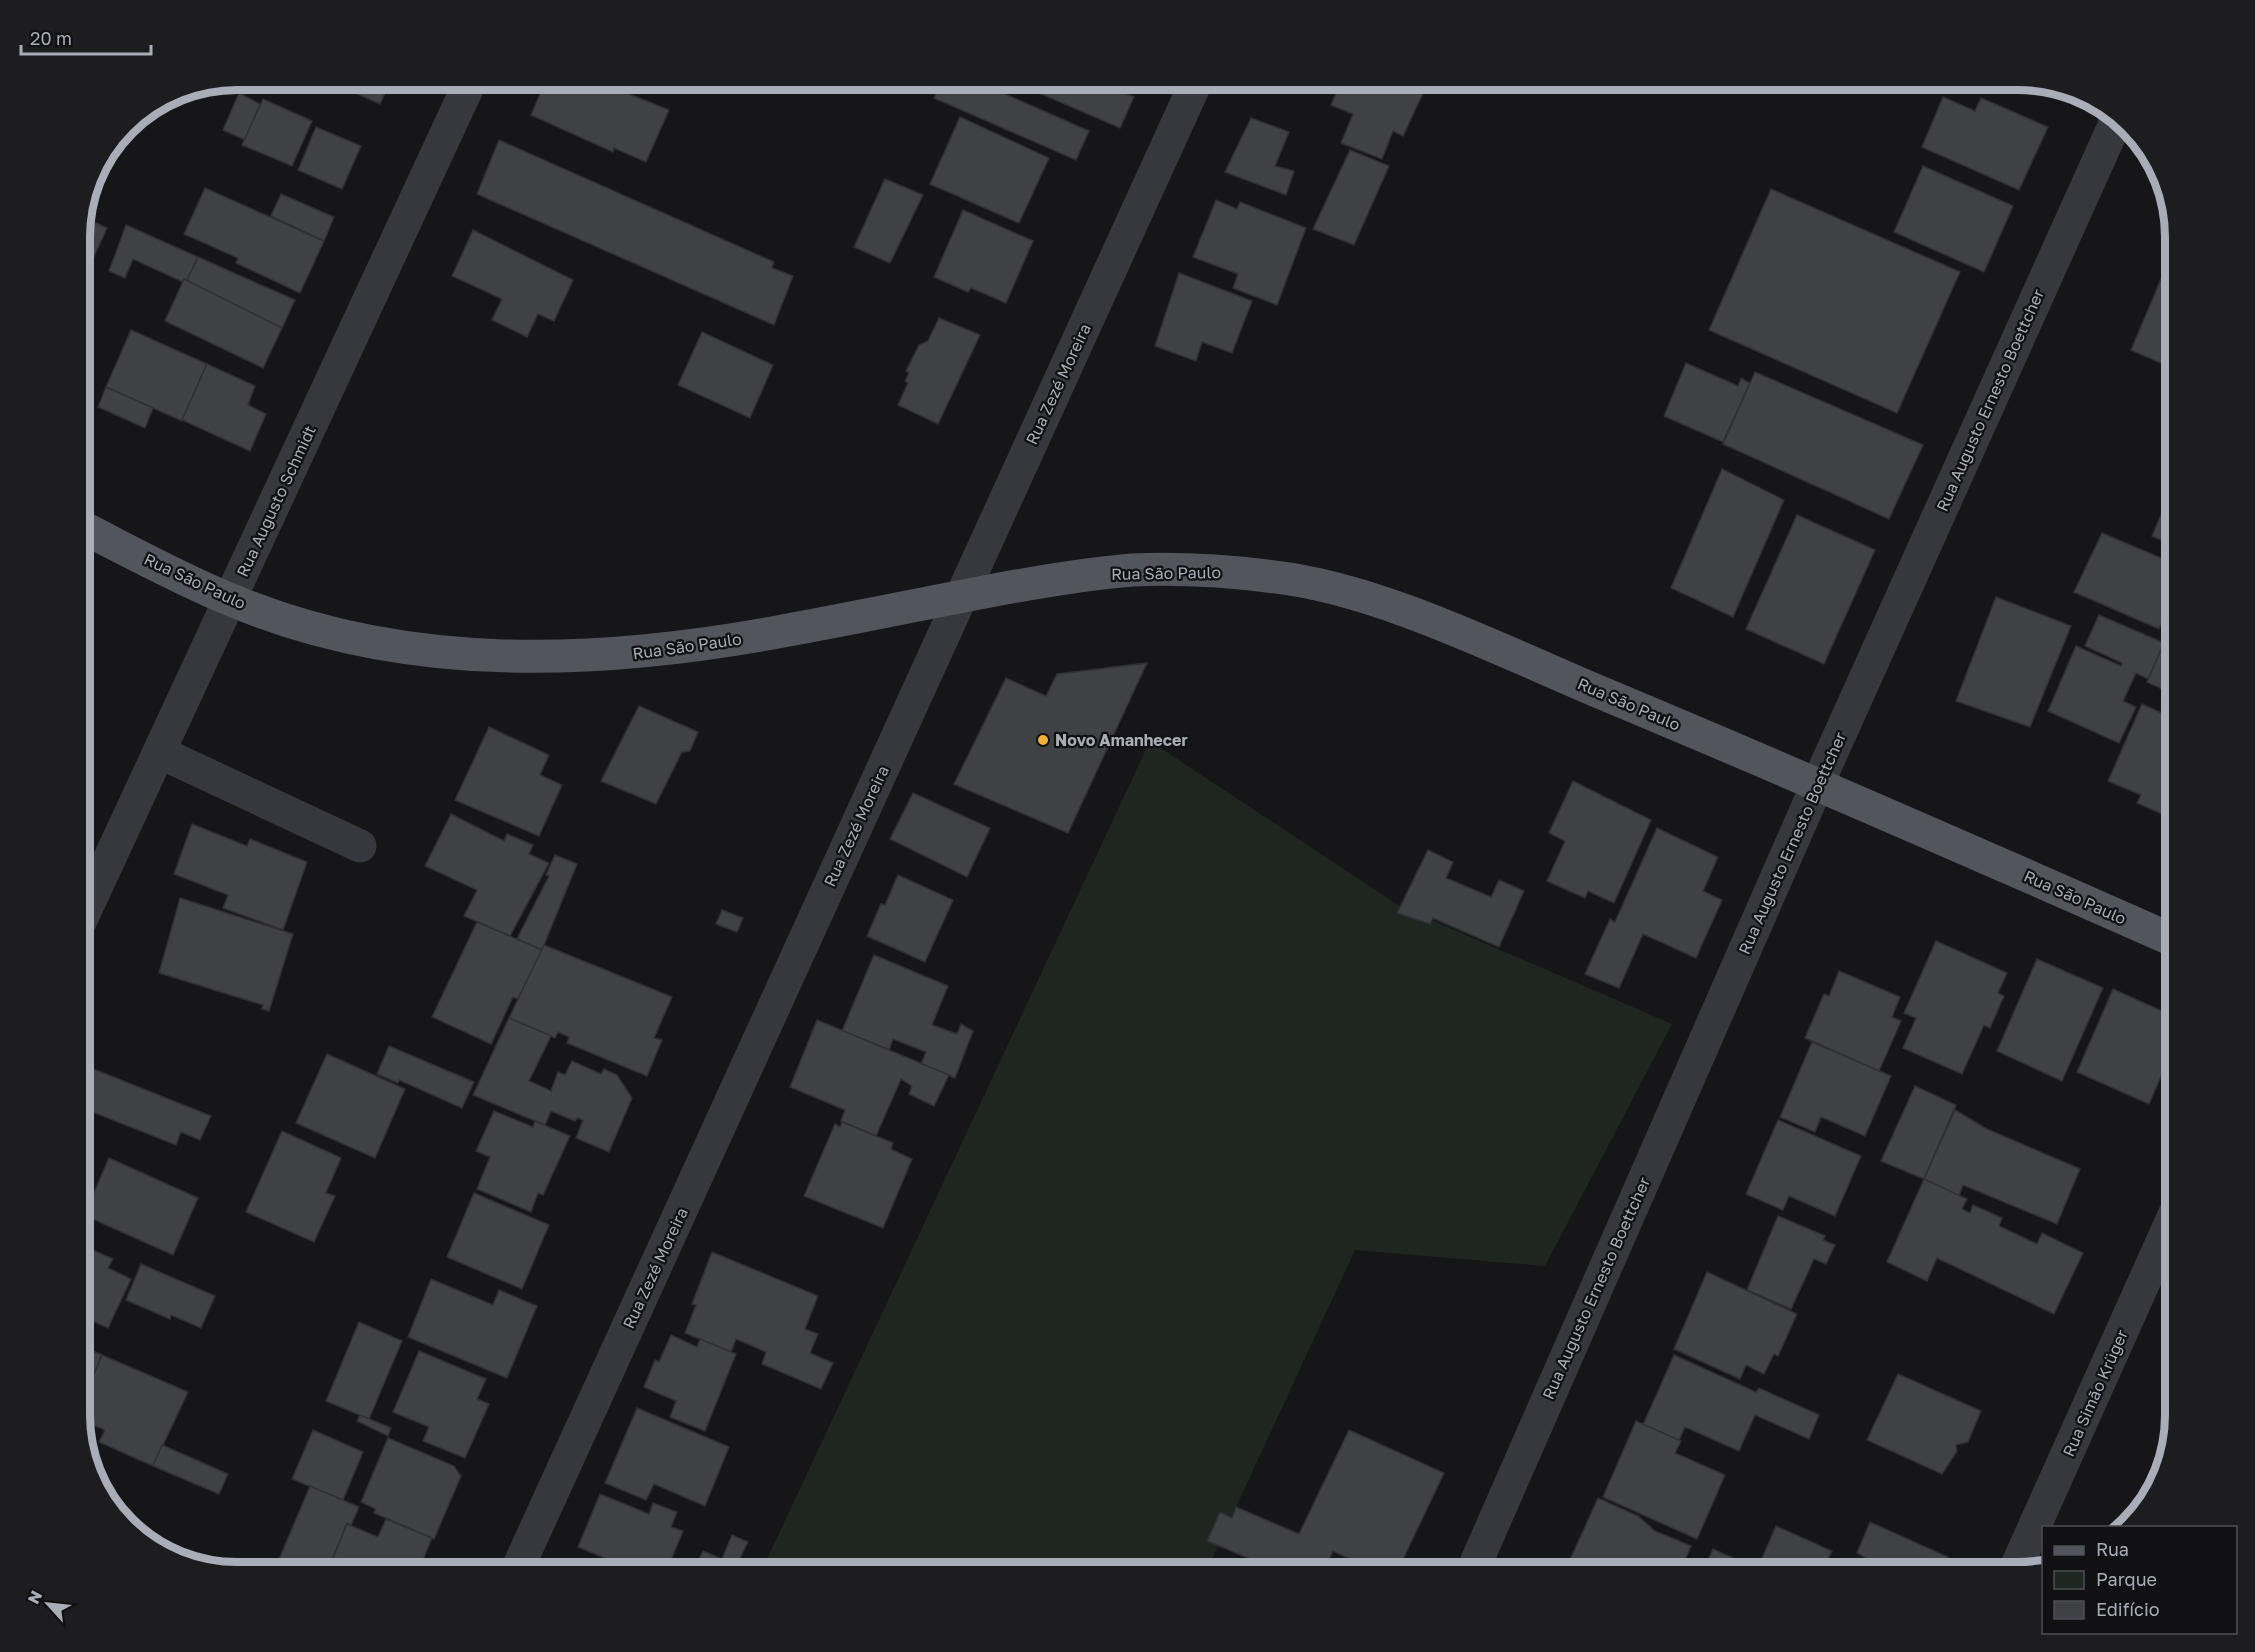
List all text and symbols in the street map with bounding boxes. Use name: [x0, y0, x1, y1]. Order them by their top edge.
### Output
scale bar: [21, 18, 152, 56]
text: 20 m: [30, 27, 72, 49]
street label: Rua Augusto Ernesto Boettcher: [1932, 286, 2048, 514]
street label: Rua Zezé Moreira: [1021, 320, 1095, 448]
street label: Rua Augusto Schmidt: [232, 422, 320, 580]
street label: Rua São Paulo: [141, 549, 249, 613]
street label: Rua São Paulo: [1111, 562, 1221, 584]
street label: Rua São Paulo: [631, 628, 743, 664]
street label: Rua São Paulo: [1575, 673, 1683, 735]
street label: Rua Augusto Ernesto Boettcher: [1734, 729, 1850, 957]
place label: Novo Amanhecer: [1055, 730, 1188, 750]
marker: Novo Amanhecer: [1036, 733, 1050, 747]
street label: Rua Zezé Moreira: [819, 762, 893, 890]
street label: Rua São Paulo: [2021, 866, 2129, 928]
street label: Rua Augusto Ernesto Boettcher: [1538, 1174, 1654, 1402]
street label: Rua Zezé Moreira: [618, 1204, 692, 1332]
street label: Rua Simão Krüger: [2058, 1326, 2132, 1460]
legend: [2042, 1526, 2237, 1634]
text: Rua: [2096, 1538, 2129, 1560]
text: Parque: [2096, 1568, 2157, 1590]
north arrow: [18, 1574, 78, 1634]
text: N: [23, 1587, 46, 1607]
text: Edifício: [2096, 1598, 2160, 1620]

